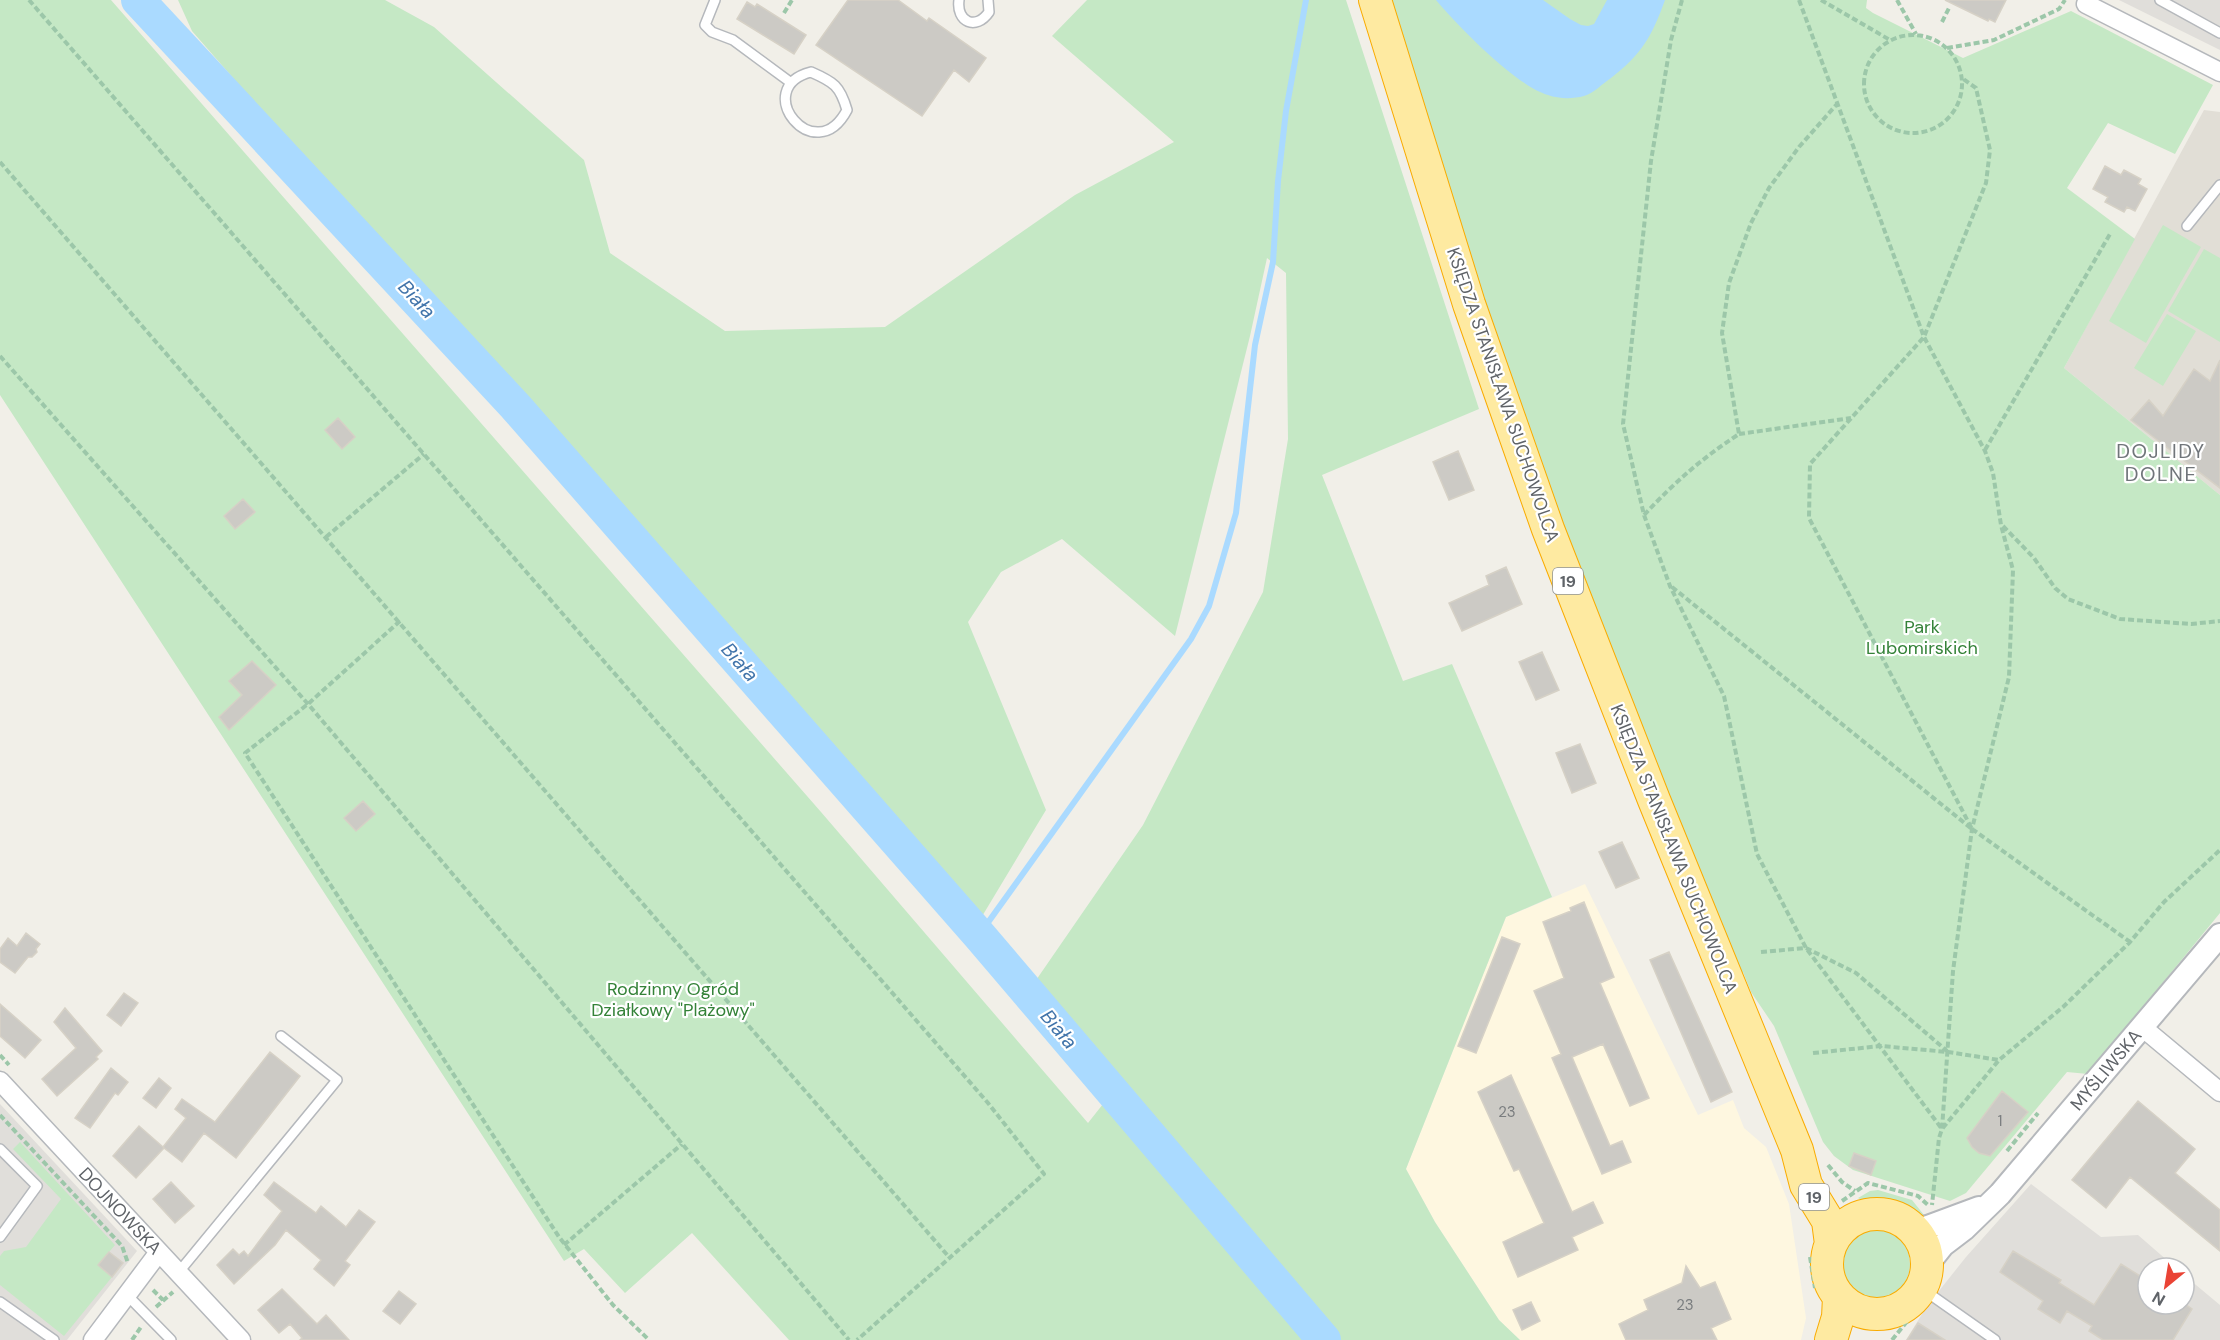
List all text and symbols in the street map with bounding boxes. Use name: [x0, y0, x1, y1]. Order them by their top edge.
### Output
street label: KSIĘDZA STANISŁAWA SUCHOWOLCA: [1441, 244, 1565, 546]
water label: Biała: [392, 274, 442, 324]
district label: DOJLIDY DOLNE: [2116, 438, 2206, 487]
road number: 19: [1553, 568, 1583, 594]
park label: Park Lubomirskich: [1866, 615, 1978, 660]
water label: Biała: [716, 637, 764, 687]
street label: KSIĘDZA STANISŁAWA SUCHOWOLCA: [1605, 701, 1743, 997]
park label: Rodzinny Ogród Działkowy "Plażowy": [591, 977, 755, 1022]
water label: Biała: [1035, 1004, 1083, 1054]
street label: MYŚLIWSKA: [2065, 1024, 2147, 1116]
house number: 23: [1498, 1102, 1516, 1122]
house number: 1: [1998, 1111, 2002, 1131]
street label: DOJNOWSKA: [73, 1162, 167, 1260]
road number: 19: [1799, 1184, 1829, 1210]
north arrow: [2136, 1256, 2196, 1316]
text: N: [2148, 1287, 2169, 1311]
house number: 23: [1676, 1295, 1694, 1315]

